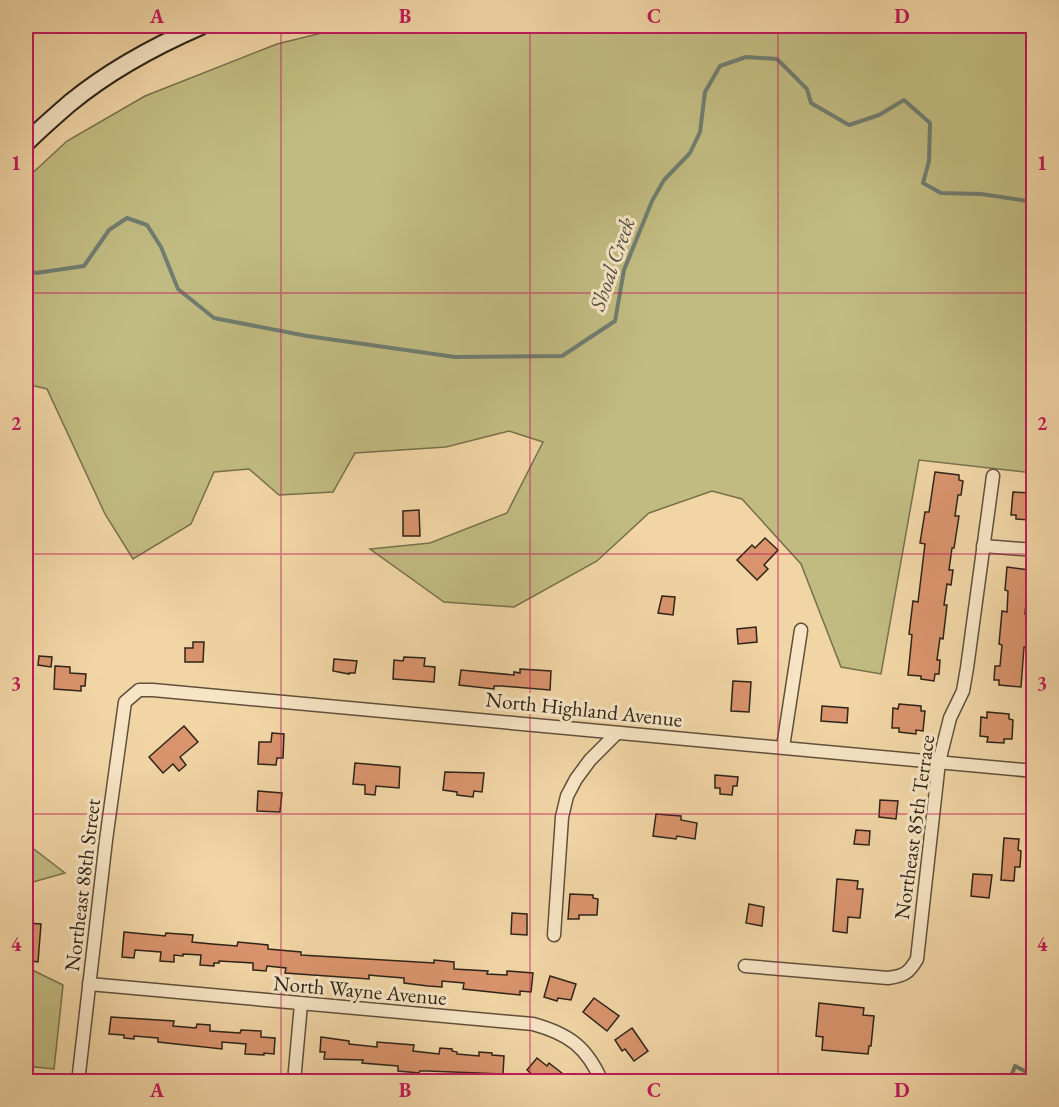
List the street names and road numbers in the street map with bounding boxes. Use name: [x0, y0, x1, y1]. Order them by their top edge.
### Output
street label: North Highland Avenue: [484, 685, 684, 733]
street label: Northeast 85th Terrace: [888, 733, 940, 921]
street label: Northeast 88th Street: [58, 797, 106, 973]
street label: North Wayne Avenue: [272, 969, 448, 1011]

